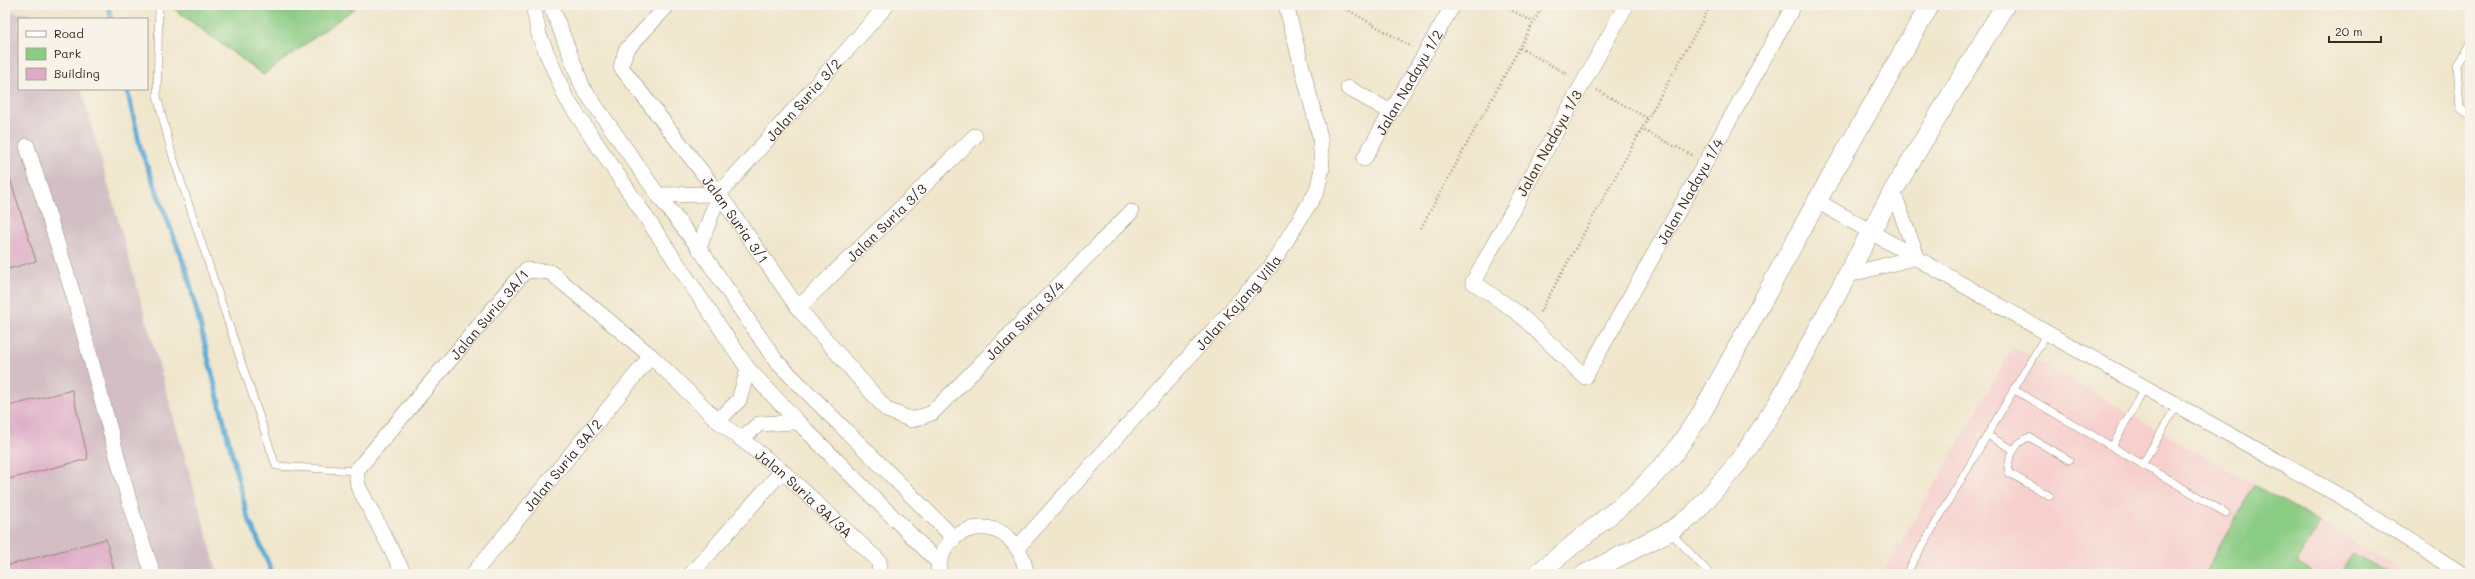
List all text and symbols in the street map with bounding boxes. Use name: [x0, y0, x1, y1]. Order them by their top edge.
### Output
legend: [18, 18, 148, 90]
scale bar: [2329, 18, 2381, 44]
text: 20 m: [2335, 23, 2363, 39]
text: Road: [54, 25, 84, 41]
street label: Jalan Nadayu 1/2: [1371, 26, 1446, 138]
text: Park: [54, 45, 81, 61]
street label: Jalan Suria 3/2: [761, 54, 845, 145]
text: Building: [54, 65, 100, 81]
street label: Jalan Nadayu 1/3: [1512, 86, 1586, 200]
street label: Jalan Nadayu 1/4: [1652, 134, 1727, 248]
street label: Jalan Suria 3/1: [699, 171, 773, 267]
street label: Jalan Suria 3/3: [842, 179, 930, 266]
street label: Jalan Kajang Villa: [1191, 251, 1285, 354]
street label: Jalan Suria 3A/1: [445, 265, 532, 363]
street label: Jalan Suria 3/4: [981, 275, 1068, 364]
street label: Jalan Suria 3A/2: [519, 415, 606, 515]
street label: Jalan Suria 3A/3A: [752, 445, 857, 542]

